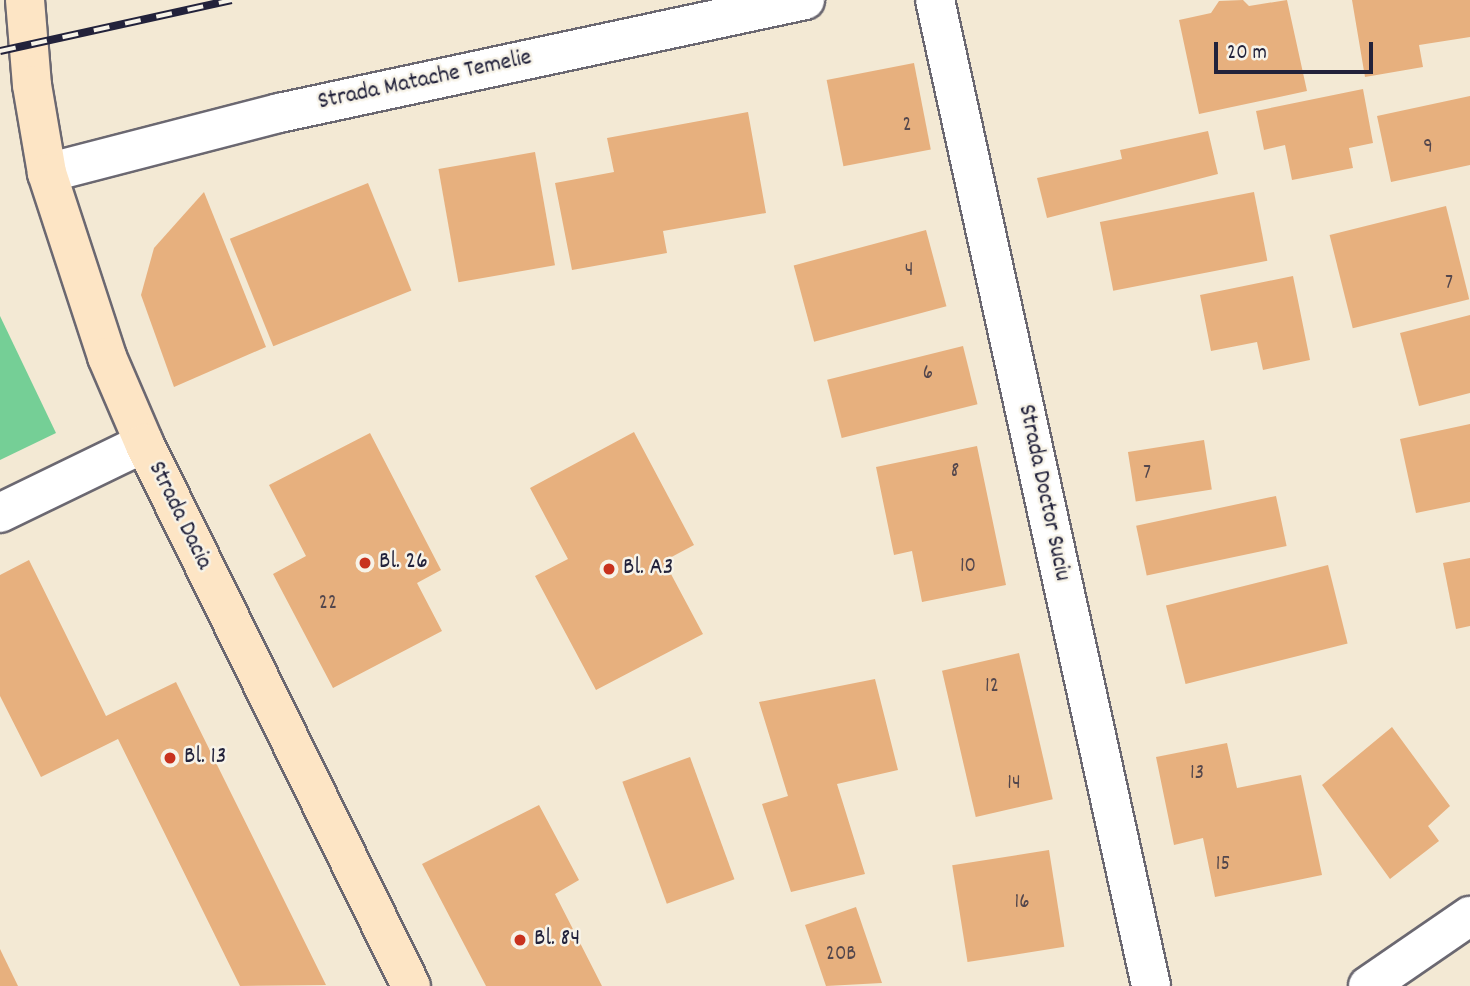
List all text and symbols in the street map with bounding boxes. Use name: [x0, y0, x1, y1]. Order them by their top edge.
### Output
scale bar: [1218, 28, 1377, 72]
text: 20 m: [1227, 39, 1267, 69]
street label: Strada Matache Temelie: [316, 44, 534, 118]
house number: 2: [902, 113, 912, 139]
house number: 9: [1423, 135, 1433, 161]
house number: 4: [905, 258, 913, 284]
house number: 7: [1445, 271, 1453, 297]
house number: 6: [923, 361, 933, 387]
street label: Strada Doctor Suciu: [1010, 402, 1076, 584]
street label: Strada Dacia: [141, 457, 217, 575]
house number: 8: [951, 459, 959, 485]
house number: 7: [1143, 461, 1151, 487]
place label: Bl. 26: [379, 549, 428, 577]
house number: 10: [960, 554, 976, 580]
marker: Bl. 26: [357, 555, 373, 571]
place label: Bl. A3: [623, 555, 673, 583]
marker: Bl. A3: [601, 561, 617, 577]
house number: 22: [319, 591, 337, 617]
house number: 12: [985, 674, 999, 700]
place label: Bl. 13: [184, 744, 226, 772]
marker: Bl. 13: [162, 750, 178, 766]
house number: 13: [1190, 761, 1204, 787]
house number: 14: [1007, 771, 1021, 797]
house number: 15: [1216, 852, 1230, 878]
house number: 16: [1015, 890, 1029, 916]
place label: Bl. 84: [534, 926, 580, 954]
marker: Bl. 84: [512, 932, 528, 948]
house number: 20B: [826, 942, 856, 968]

